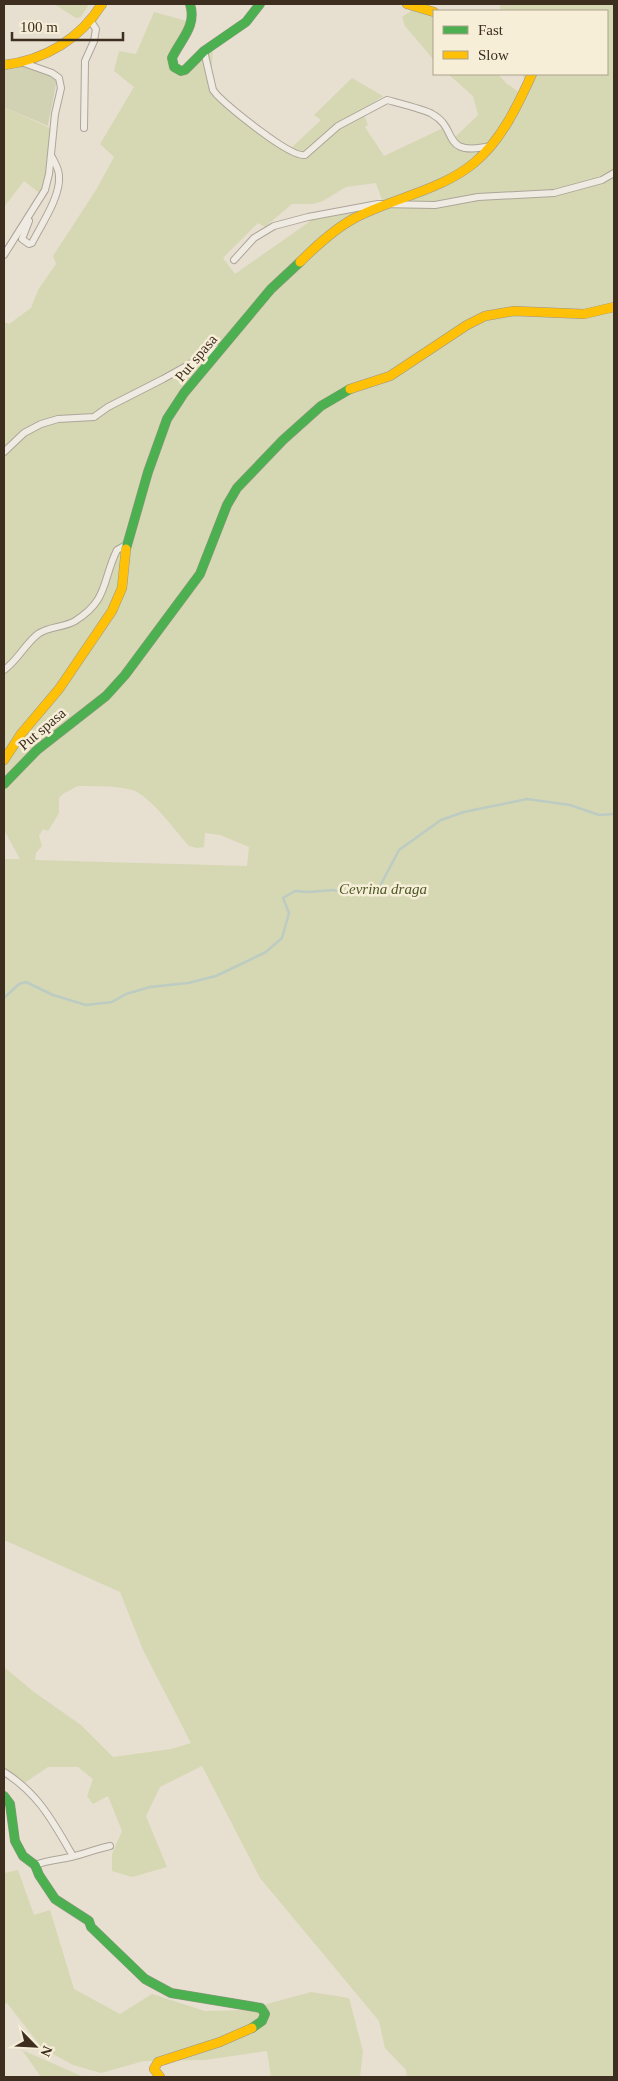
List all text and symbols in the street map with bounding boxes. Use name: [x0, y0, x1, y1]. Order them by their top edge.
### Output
scale bar: [12, 10, 124, 42]
legend: [433, 10, 608, 75]
text: 100 m: [20, 19, 58, 35]
text: Fast: [478, 22, 504, 38]
text: Slow: [478, 47, 509, 63]
street label: Put spasa: [172, 331, 220, 385]
street label: Put spasa: [15, 705, 69, 753]
park label: Cevrina draga: [339, 881, 427, 897]
north arrow: [10, 2021, 60, 2071]
text: N: [38, 2043, 55, 2059]

